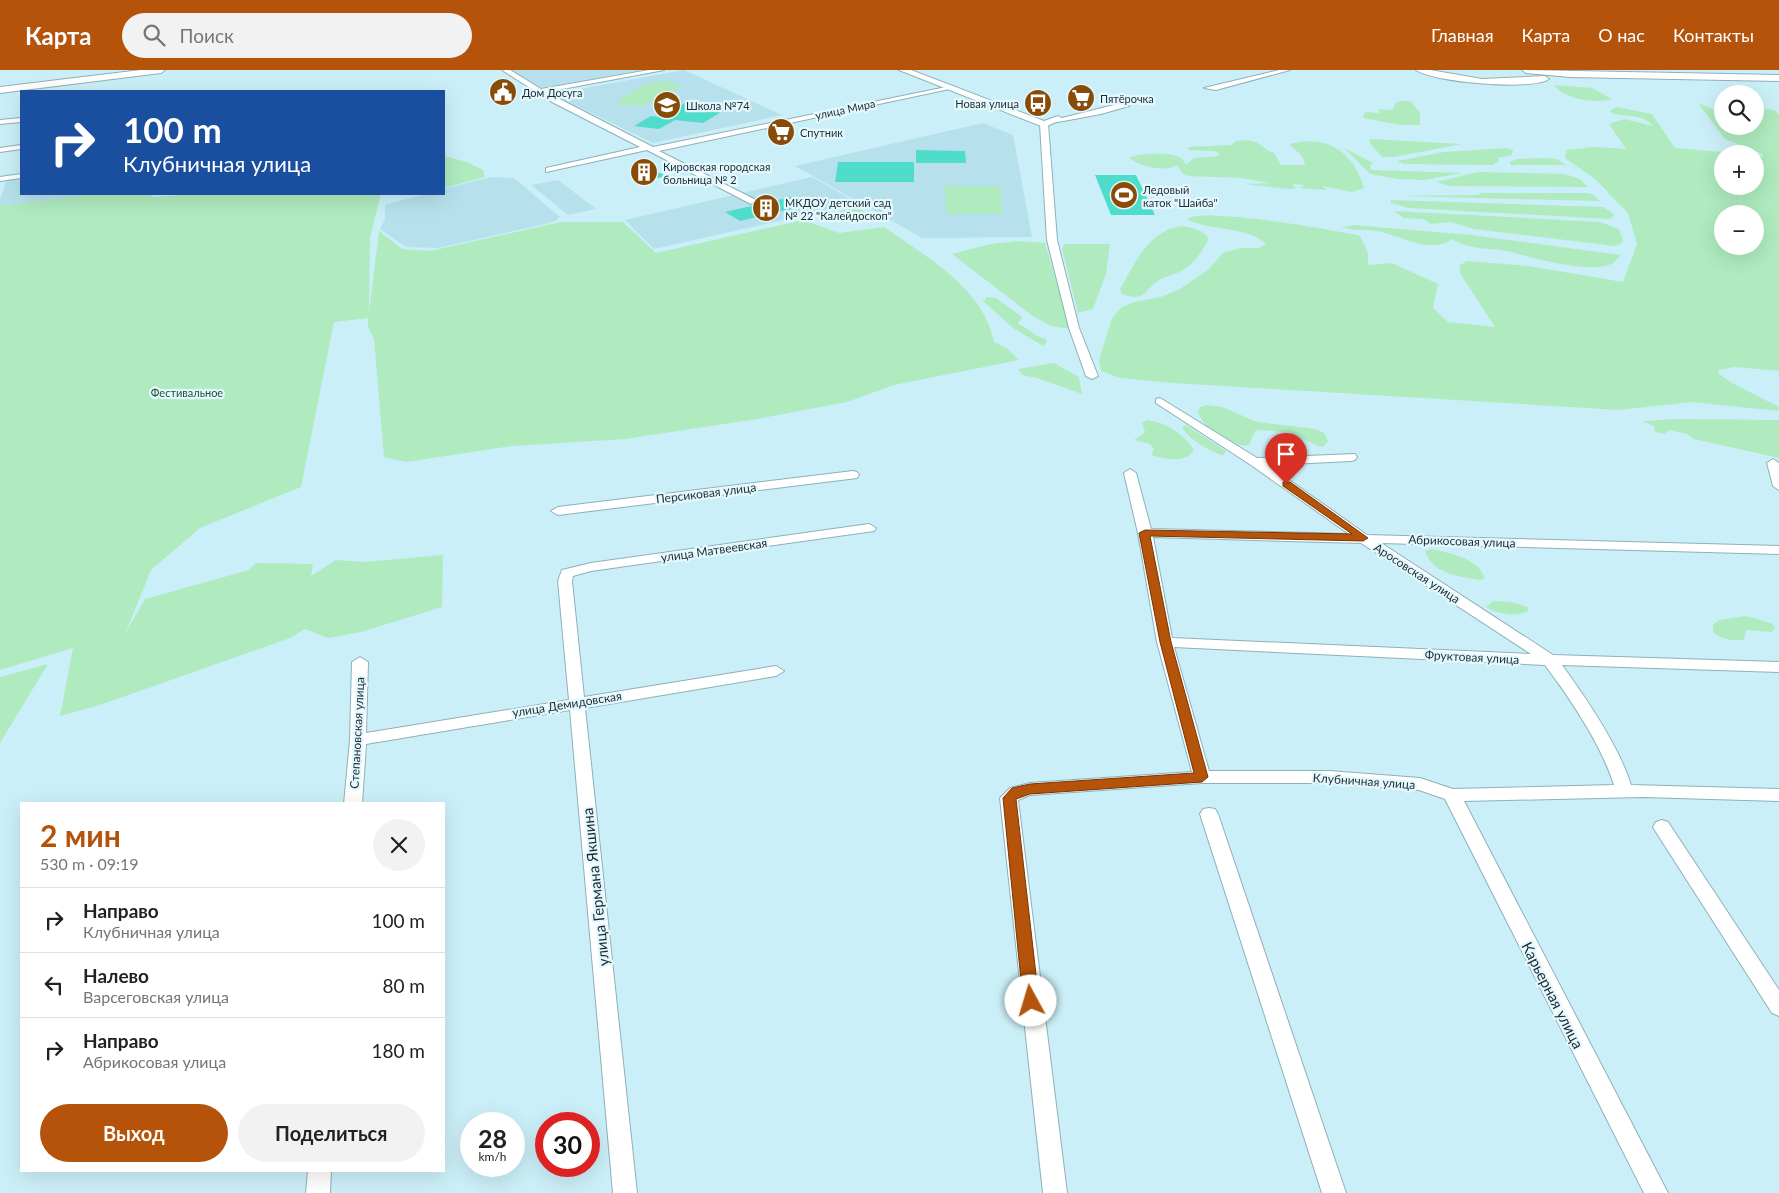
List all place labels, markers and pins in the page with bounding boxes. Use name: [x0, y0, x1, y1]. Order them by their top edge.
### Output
public building icon: Дом Досуга: [488, 77, 518, 107]
supermarket icon: Пятёрочка: [1066, 83, 1096, 113]
place label: Дом Досуга: [522, 86, 583, 99]
bus stop icon: Новая улица: [1023, 88, 1053, 118]
school or university icon: Школа №74: [652, 90, 682, 120]
place label: Пятёрочка: [1100, 92, 1154, 105]
place label: Новая улица: [955, 97, 1019, 110]
place label: Школа №74: [686, 99, 750, 112]
supermarket icon: Спутник: [766, 117, 796, 147]
place label: Спутник: [800, 126, 843, 139]
building icon: Кировская городская больница № 2: [629, 157, 659, 187]
place label: Кировская городская больница № 2: [663, 160, 770, 186]
sports icon: Ледовый каток "Шайба": [1109, 180, 1139, 210]
place label: Ледовый каток "Шайба": [1142, 183, 1218, 209]
building icon: МКДОУ детский сад № 22 "Калейдоскоп": [751, 193, 781, 223]
place label: МКДОУ детский сад № 22 "Калейдоскоп": [785, 196, 892, 222]
pin: [1265, 433, 1307, 484]

